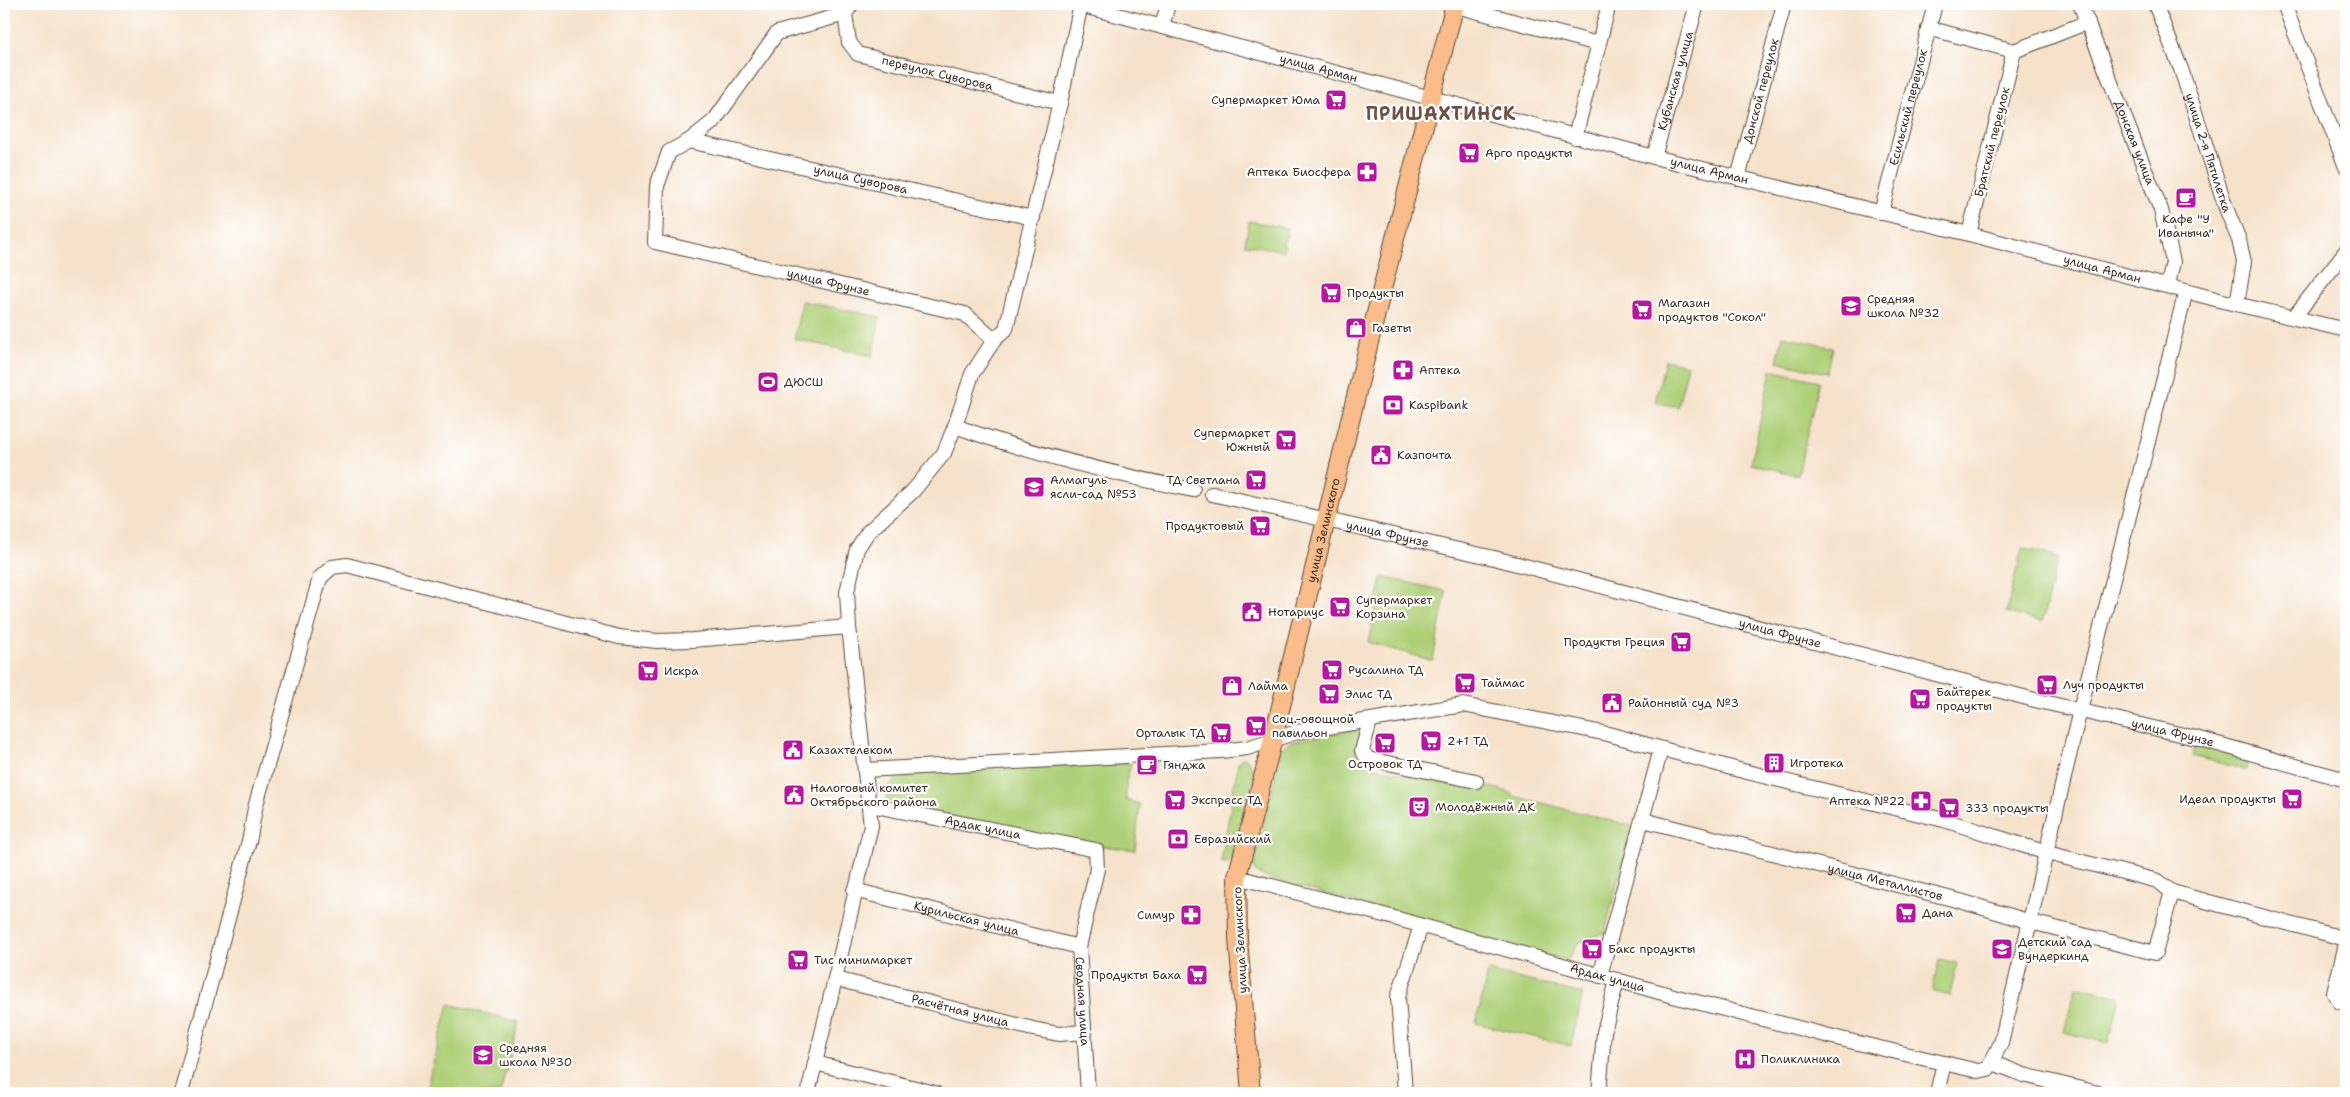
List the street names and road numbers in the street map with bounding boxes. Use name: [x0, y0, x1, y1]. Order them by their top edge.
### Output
street label: Кубанская улица: [1654, 29, 1697, 132]
street label: Донской переулок: [1739, 36, 1783, 145]
street label: Есильский переулок: [1886, 47, 1931, 167]
street label: улица Арман: [1278, 50, 1359, 86]
street label: переулок Суворова: [880, 52, 995, 95]
street label: Братский переулок: [1971, 85, 2014, 199]
street label: улица 2-я Пятилетка: [2181, 91, 2235, 215]
street label: Донская улица: [2111, 98, 2159, 188]
street label: улица Арман: [1669, 153, 1750, 188]
street label: улица Суворова: [812, 161, 910, 198]
street label: улица Арман: [2062, 251, 2143, 287]
street label: улица Фрунзе: [785, 265, 872, 300]
street label: улица Зелинского: [1303, 476, 1344, 584]
street label: улица Фрунзе: [1345, 517, 1431, 551]
street label: улица Фрунзе: [1737, 615, 1823, 652]
street label: улица Фрунзе: [2130, 715, 2216, 751]
street label: Ардак улица: [943, 812, 1023, 843]
street label: улица Металлистов: [1826, 860, 1944, 904]
street label: улица Зелинского: [1229, 886, 1251, 994]
street label: Курильская улица: [912, 897, 1021, 940]
street label: Сводная улица: [1072, 956, 1093, 1047]
street label: Ардак улица: [1568, 960, 1647, 996]
street label: Расчётная улица: [910, 990, 1011, 1031]

